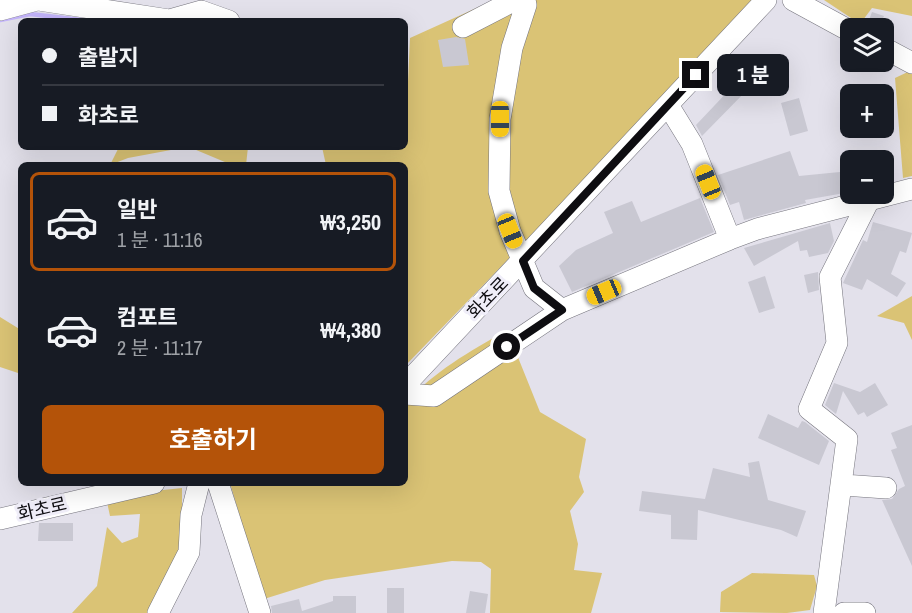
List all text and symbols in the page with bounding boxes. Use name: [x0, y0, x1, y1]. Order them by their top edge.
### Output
map controls: [840, 18, 894, 204]
button: layers: [840, 18, 894, 72]
text: 출발지: [78, 42, 139, 72]
callout: 1 분: [717, 54, 789, 96]
route end: [682, 61, 709, 88]
text: 1 분: [737, 61, 769, 88]
button: +: [840, 84, 894, 138]
text: 화초로: [78, 100, 139, 130]
car: [491, 101, 509, 137]
button: −: [840, 150, 894, 204]
car: [693, 162, 723, 202]
text: 일반: [117, 194, 157, 224]
icon: car: [45, 195, 99, 249]
text: ₩3,250: [320, 207, 381, 237]
car: [495, 211, 525, 251]
text: 1 분 · 11:16: [117, 226, 203, 253]
street label: 화초로: [461, 271, 514, 324]
car: [584, 277, 624, 307]
text: 컴포트: [117, 302, 178, 332]
icon: car: [45, 303, 99, 357]
text: ₩4,380: [320, 315, 381, 345]
route start: [493, 333, 520, 360]
text: 2 분 · 11:17: [117, 334, 203, 361]
button: 호출하기: [42, 405, 384, 474]
street label: 화초로: [15, 491, 69, 526]

